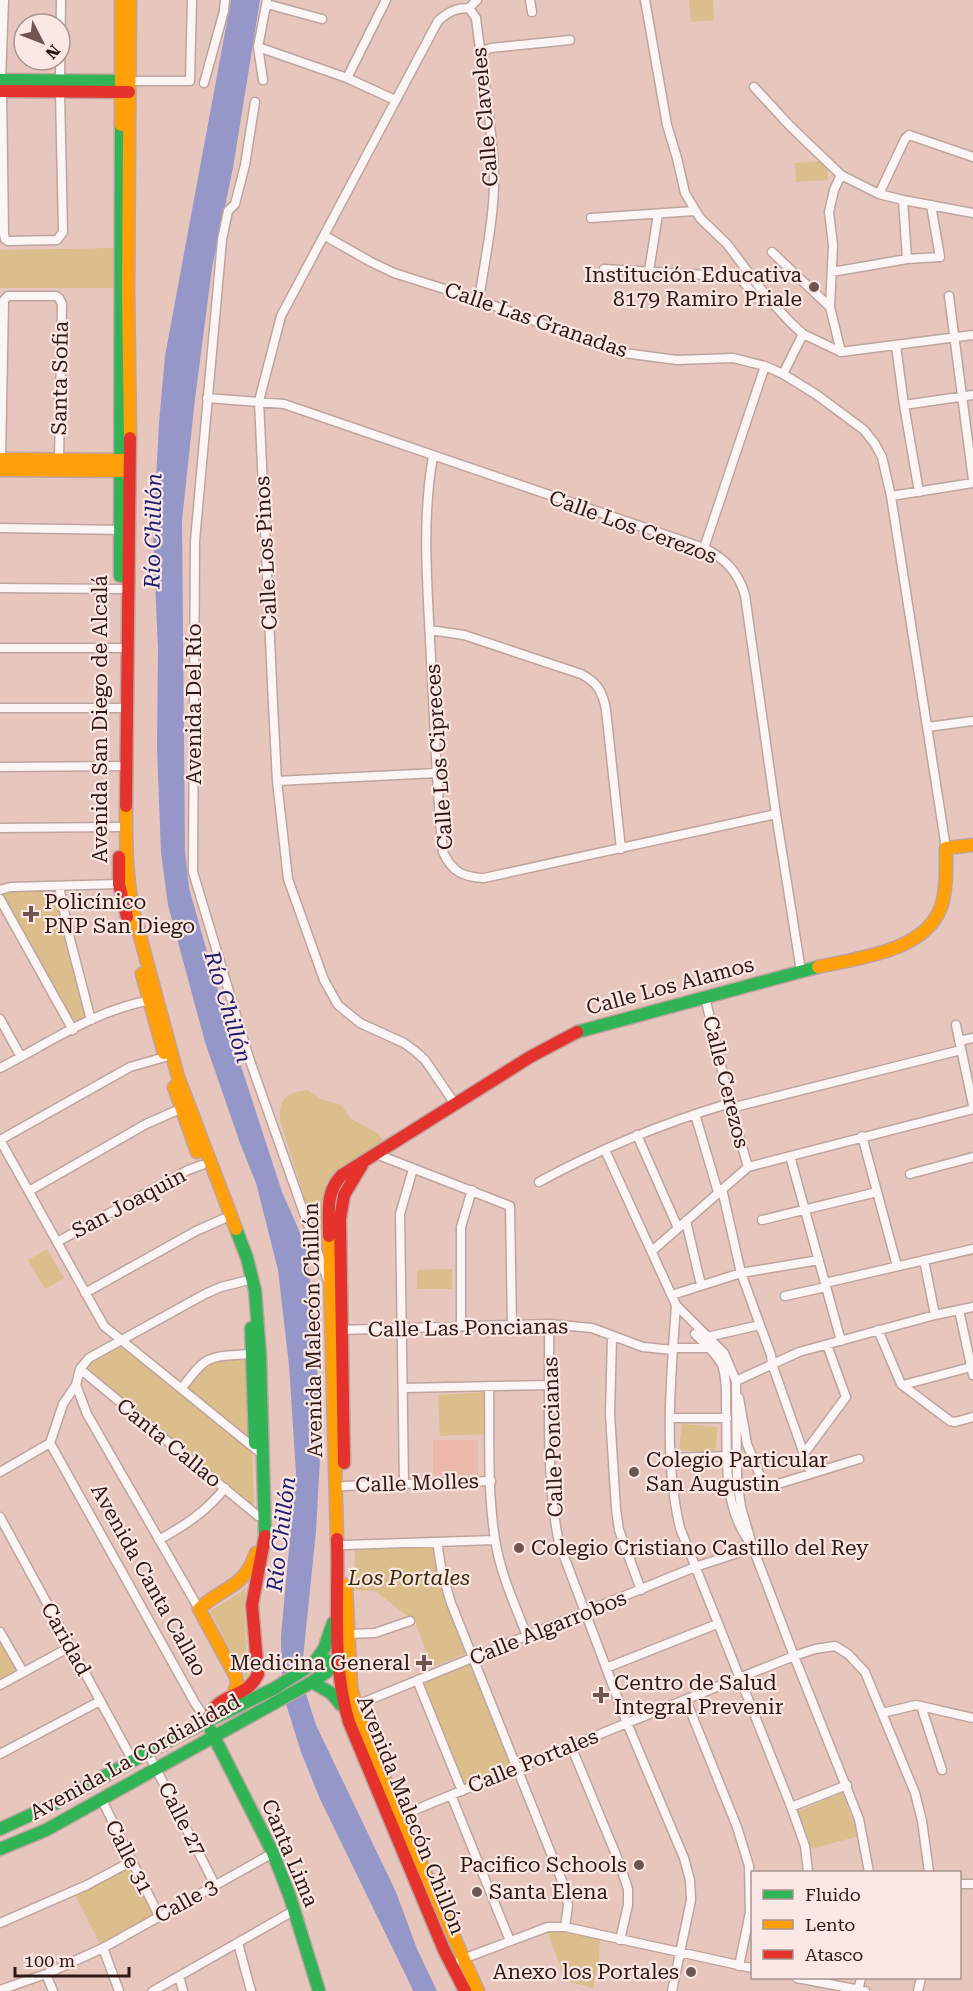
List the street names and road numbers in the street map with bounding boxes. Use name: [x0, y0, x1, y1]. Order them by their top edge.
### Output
street label: Calle Claveles: [467, 46, 503, 188]
street label: Calle Las Granadas: [441, 277, 631, 363]
street label: Santa Sofia: [47, 320, 73, 435]
street label: Calle Los Pinos: [250, 475, 282, 631]
street label: Calle Los Cerezos: [546, 485, 720, 569]
street label: Avenida San Diego de Alcalá: [88, 574, 112, 863]
street label: Avenida Del Río: [182, 623, 206, 785]
street label: Calle Los Cipreces: [421, 663, 457, 851]
street label: Calle Los Alamos: [584, 952, 756, 1020]
street label: Calle Cerezos: [698, 1013, 754, 1151]
street label: San Joaquin: [68, 1163, 190, 1243]
street label: Avenida Malecón Chillón: [299, 1202, 327, 1458]
street label: Calle Las Poncianas: [368, 1314, 568, 1342]
street label: Calle Poncianas: [538, 1356, 568, 1518]
street label: Canta Callao: [112, 1393, 226, 1493]
street label: Calle Molles: [355, 1469, 479, 1497]
street label: Avenida Canta Callao: [86, 1480, 212, 1680]
street label: Calle Algarrobos: [466, 1586, 630, 1670]
street label: Caridad: [36, 1598, 96, 1680]
street label: Avenida La Cordialidad: [26, 1689, 245, 1825]
street label: Avenida Malecón Chillón: [352, 1692, 470, 1938]
street label: Calle Portales: [464, 1724, 602, 1798]
street label: Calle 27: [153, 1778, 211, 1860]
street label: Canta Lima: [257, 1796, 324, 1911]
street label: Calle 31: [100, 1816, 158, 1898]
street label: Calle 3: [150, 1874, 222, 1928]

